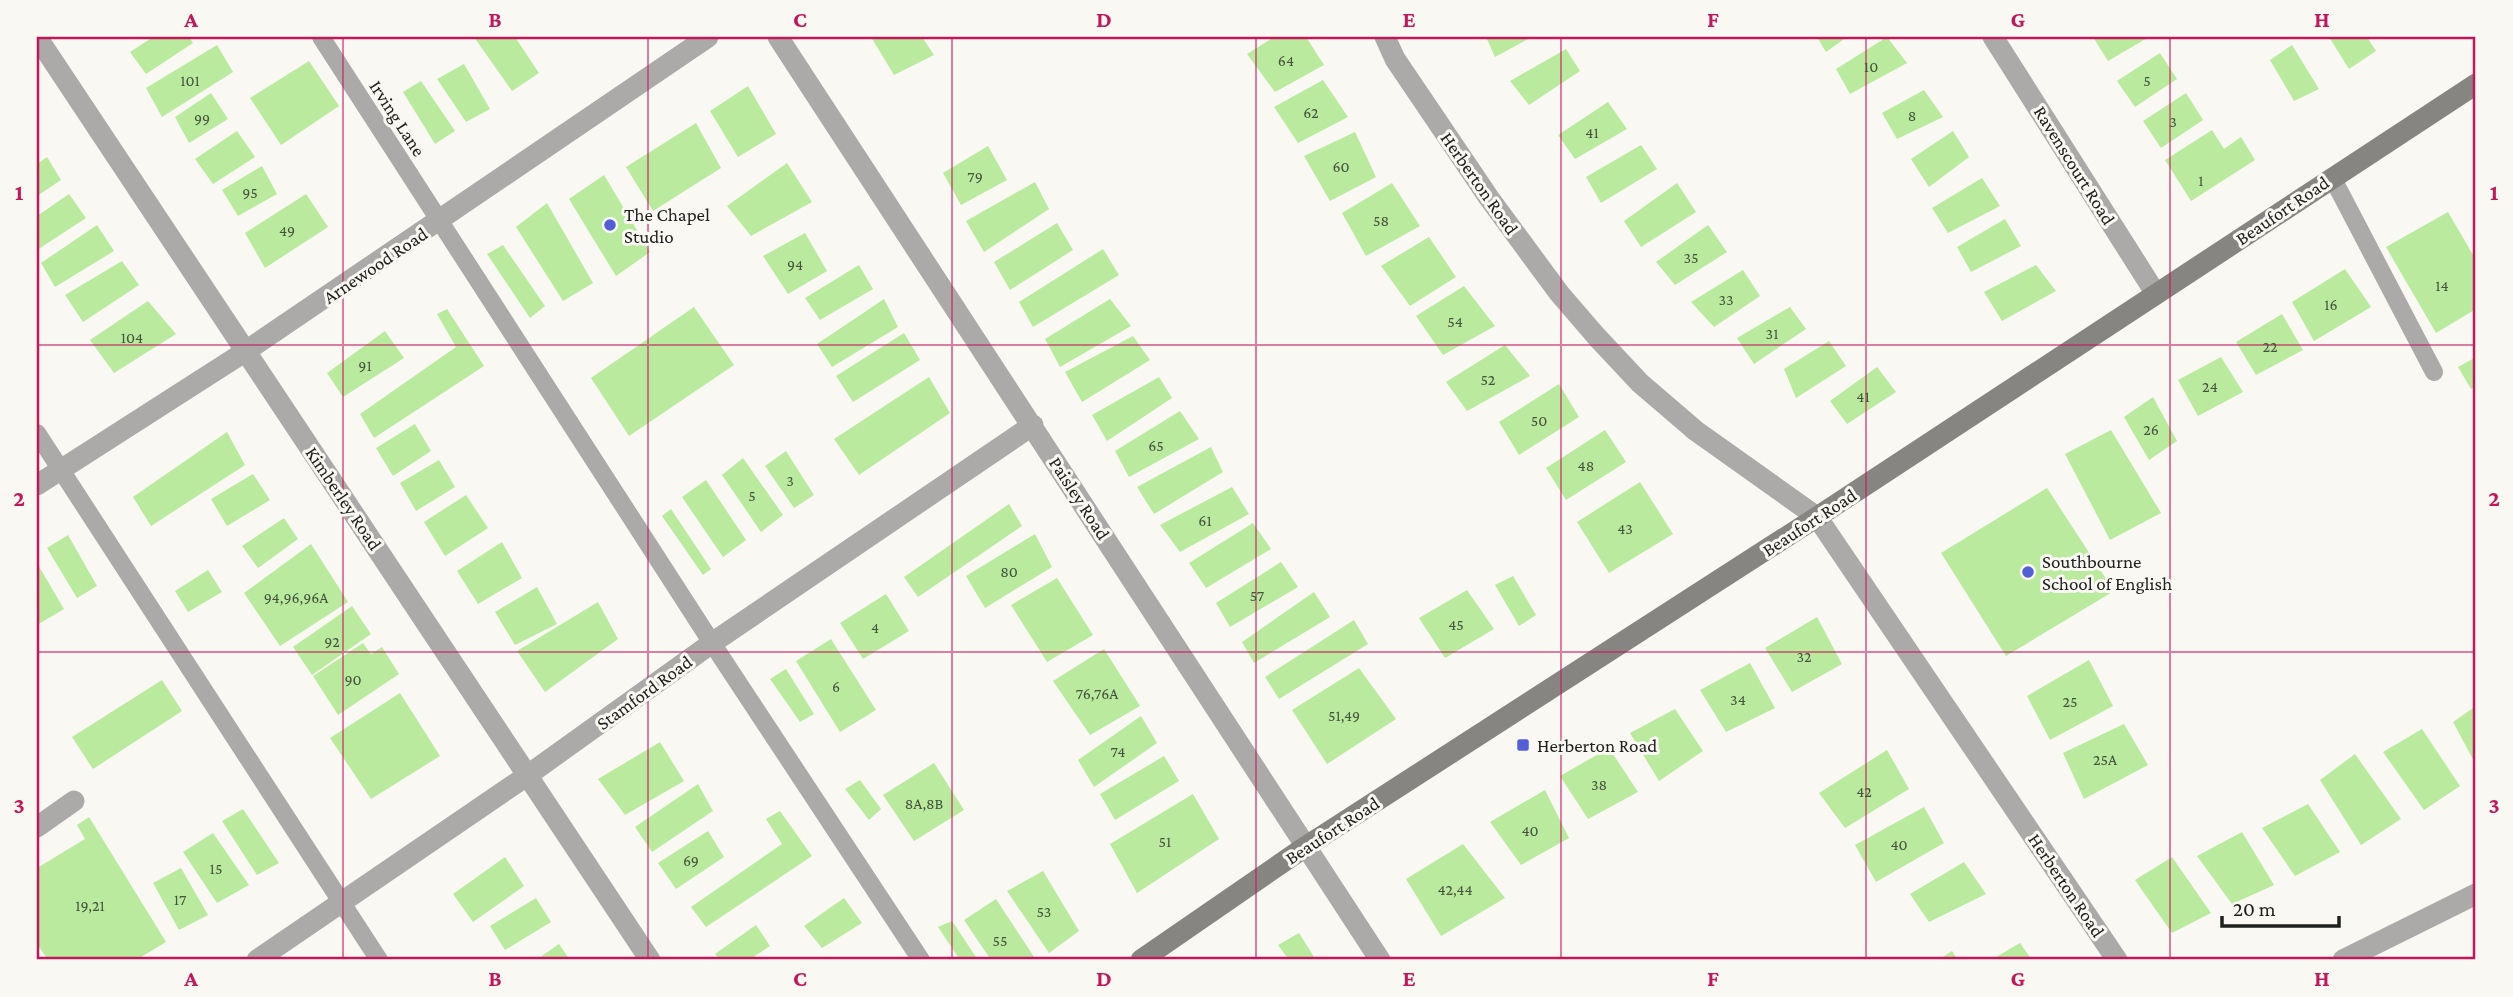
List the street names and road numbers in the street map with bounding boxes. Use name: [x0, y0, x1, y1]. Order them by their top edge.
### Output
street label: Irving Lane: [365, 76, 430, 160]
street label: Ravenscourt Road: [2030, 102, 2120, 229]
street label: Herberton Road: [1437, 128, 1523, 239]
street label: Beaufort Road: [2232, 172, 2333, 249]
street label: Arnewood Road: [319, 223, 431, 308]
street label: Kimberley Road: [301, 443, 386, 554]
street label: Paisley Road: [1045, 453, 1114, 544]
street label: Beaufort Road: [1758, 484, 1860, 561]
street label: Stamford Road: [593, 651, 696, 734]
street label: Beaufort Road: [1281, 792, 1383, 869]
street label: Herberton Road: [2024, 830, 2109, 941]

